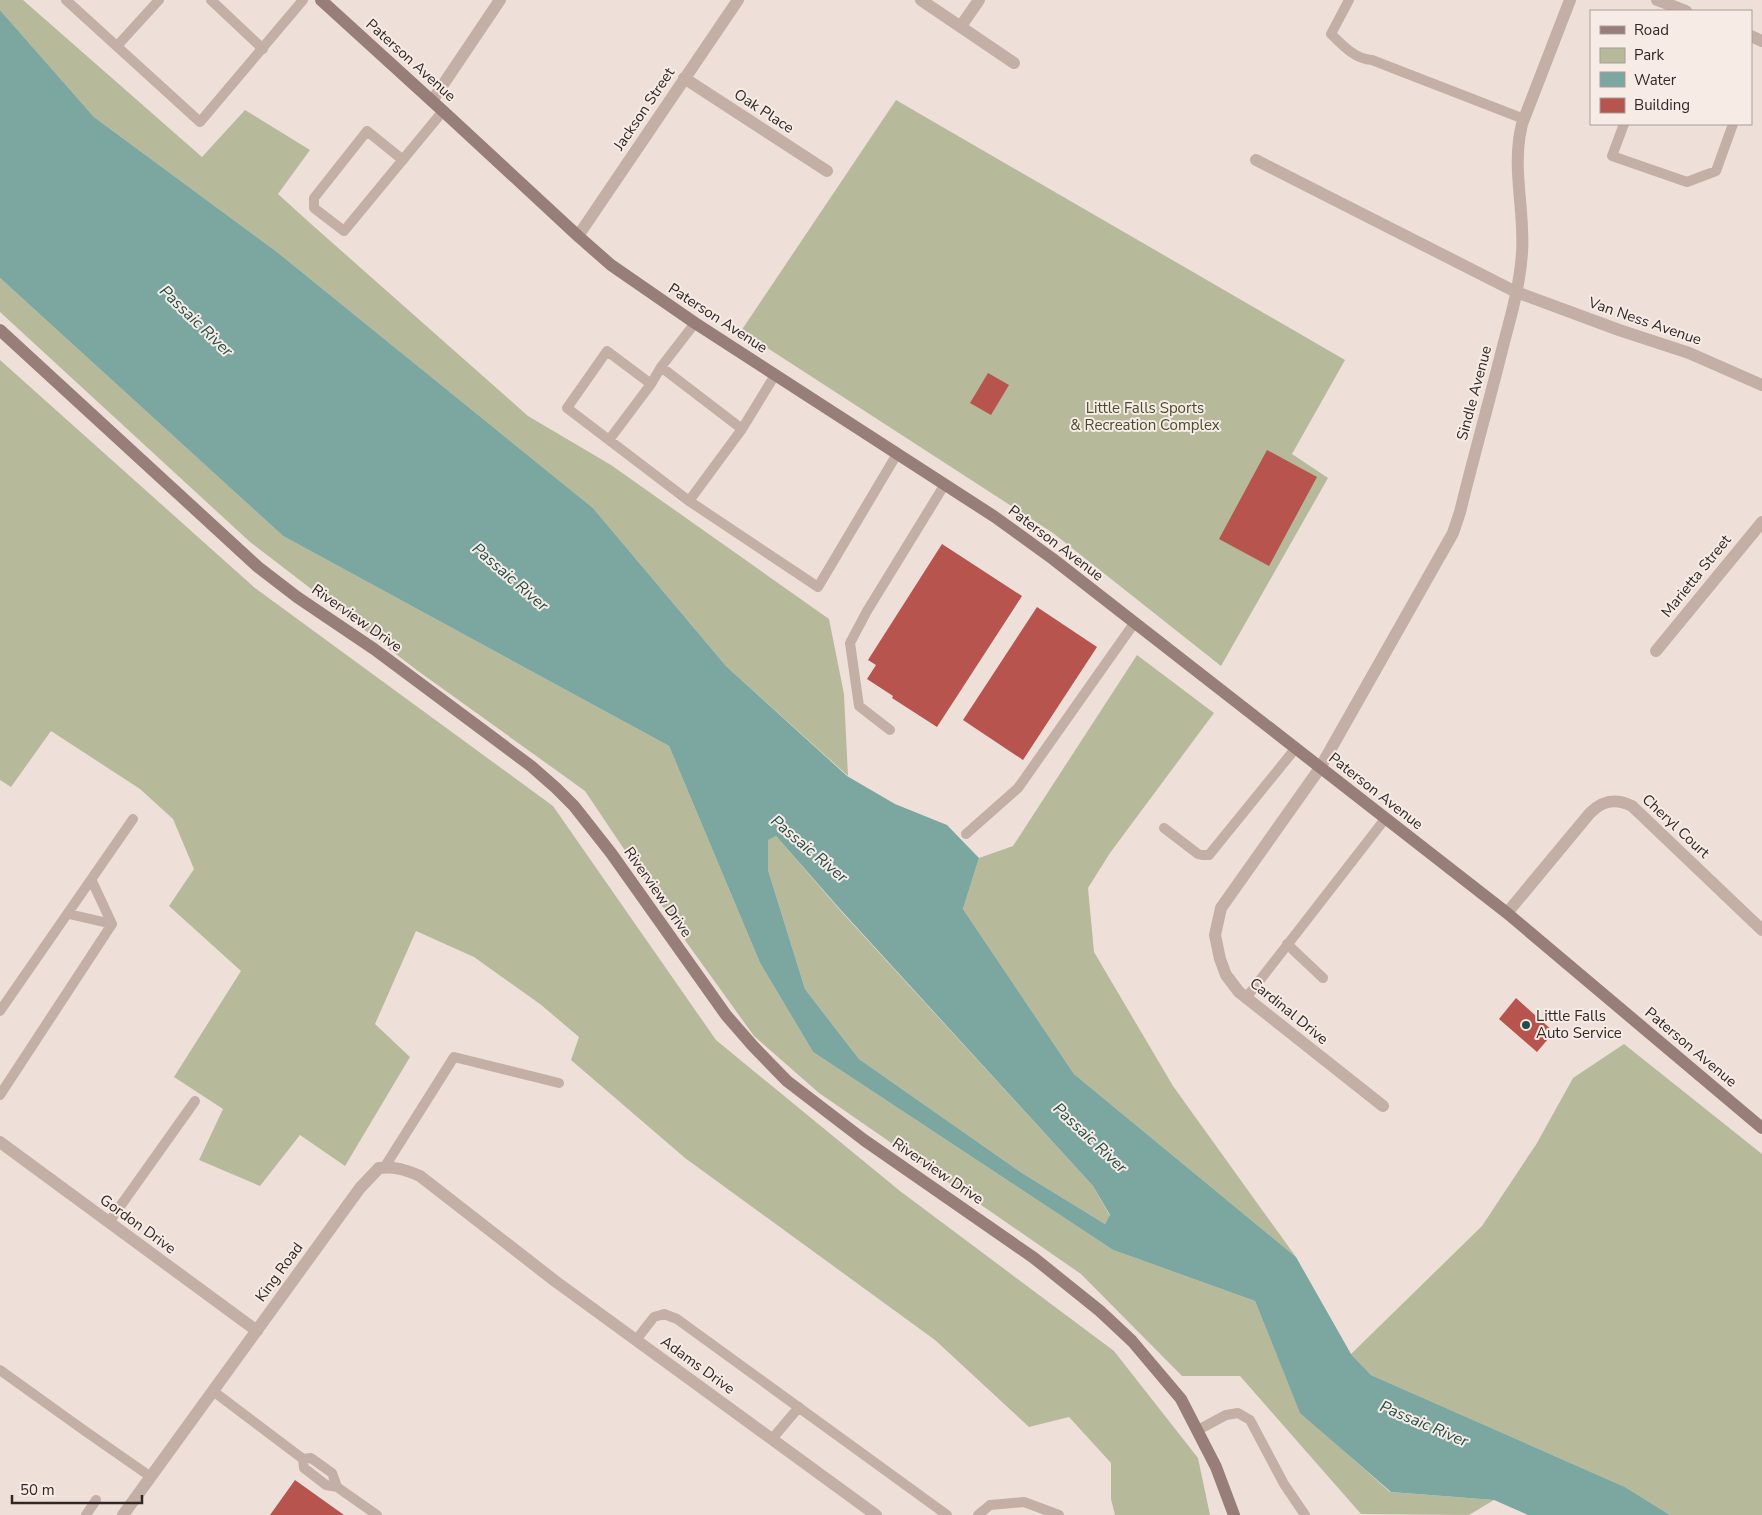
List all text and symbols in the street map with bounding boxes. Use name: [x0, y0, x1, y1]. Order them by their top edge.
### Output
legend: [1590, 10, 1752, 125]
street label: Paterson Avenue: [362, 14, 460, 106]
text: Road: [1634, 20, 1669, 40]
text: Park: [1634, 45, 1664, 65]
street label: Jackson Street: [608, 63, 680, 155]
text: Water: [1634, 70, 1677, 90]
street label: Oak Place: [730, 84, 798, 138]
text: Building: [1634, 95, 1690, 115]
street label: Paterson Avenue: [665, 278, 771, 358]
water label: Passaic River: [155, 280, 238, 362]
street label: Van Ness Avenue: [1585, 292, 1704, 350]
street label: Sindle Avenue: [1452, 343, 1496, 443]
park label: Little Falls Sports & Recreation Complex: [1070, 398, 1220, 435]
street label: Paterson Avenue: [1004, 501, 1108, 585]
street label: Marietta Street: [1657, 530, 1736, 621]
water label: Passaic River: [467, 538, 554, 617]
street label: Riverview Drive: [308, 579, 406, 657]
street label: Paterson Avenue: [1325, 748, 1427, 834]
street label: Cheryl Court: [1638, 789, 1715, 863]
water label: Passaic River: [766, 810, 853, 888]
street label: Riverview Drive: [619, 843, 697, 941]
street label: Cardinal Drive: [1246, 973, 1332, 1049]
street label: Paterson Avenue: [1641, 1003, 1741, 1091]
place label: Little Falls Auto Service: [1536, 1006, 1622, 1043]
marker: Little Falls Auto Service: [1520, 1019, 1532, 1031]
water label: Passaic River: [1048, 1098, 1133, 1179]
street label: Riverview Drive: [888, 1133, 988, 1209]
street label: Gordon Drive: [96, 1190, 180, 1258]
street label: King Road: [251, 1238, 307, 1306]
street label: Adams Drive: [657, 1331, 739, 1399]
water label: Passaic River: [1376, 1395, 1473, 1453]
scale bar: [12, 1472, 142, 1504]
text: 50 m: [20, 1480, 55, 1500]

